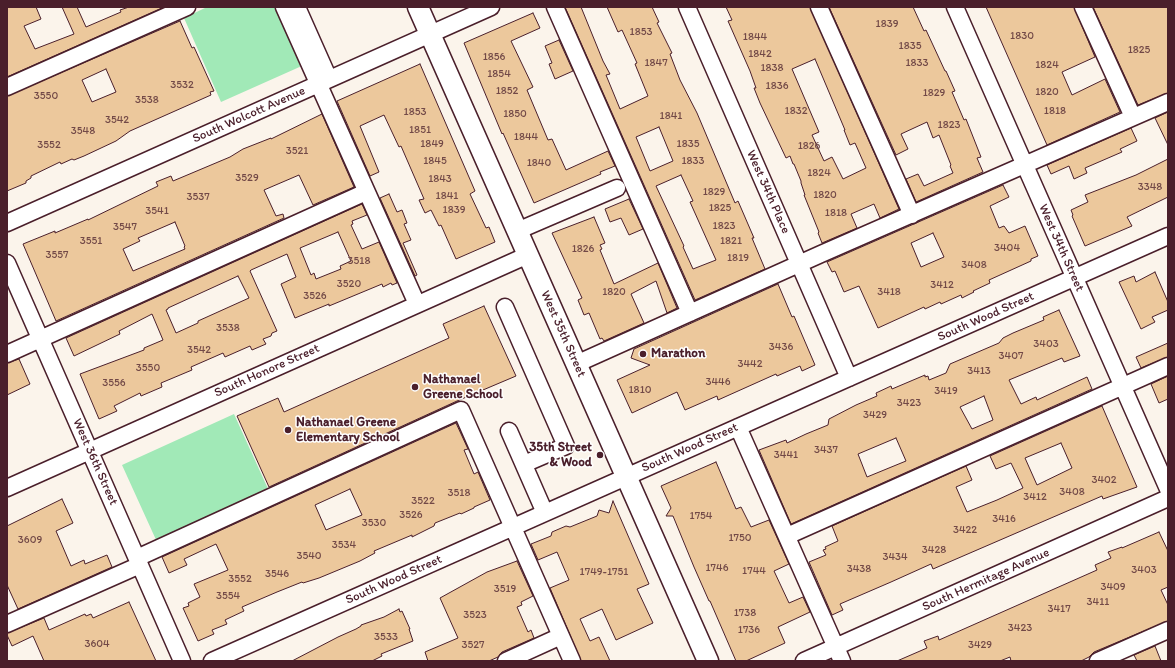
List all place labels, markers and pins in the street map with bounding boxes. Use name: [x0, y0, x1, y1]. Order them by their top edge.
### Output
place label: Marathon: [651, 346, 705, 362]
marker: Marathon: [638, 349, 648, 359]
place label: Nathanael Greene School: [423, 372, 503, 403]
marker: Nathanael Greene School: [410, 382, 420, 392]
place label: Nathanael Greene Elementary School: [296, 415, 400, 446]
marker: Nathanael Greene Elementary School: [283, 425, 293, 435]
place label: 35th Street & Wood: [529, 440, 592, 471]
marker: 35th Street & Wood: [595, 450, 605, 460]

